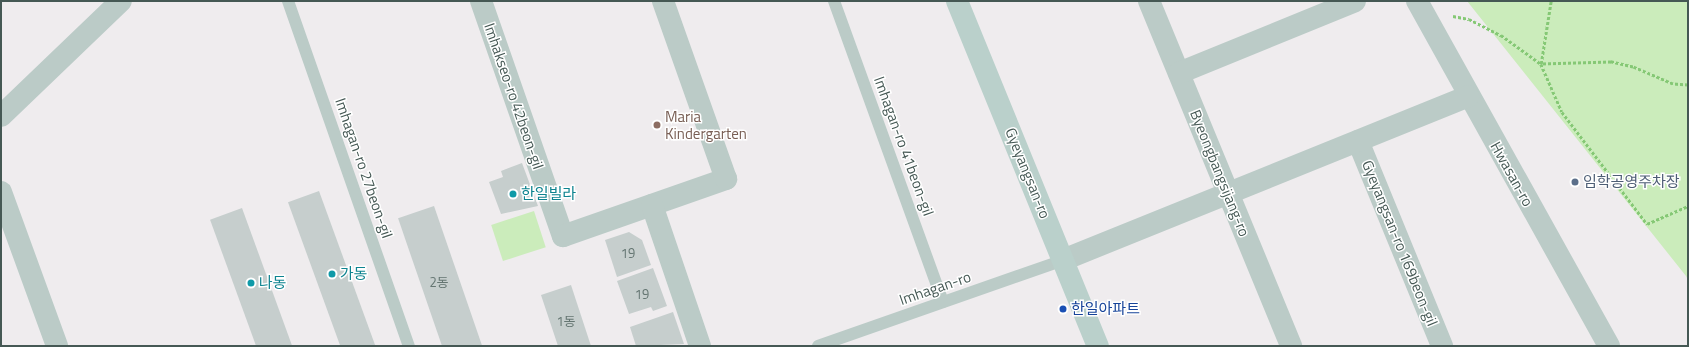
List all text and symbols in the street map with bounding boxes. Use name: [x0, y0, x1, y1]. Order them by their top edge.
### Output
street label: Imhakseo-ro 42beon-gil: [480, 20, 548, 172]
street label: Imhagan-ro 41beon-gil: [870, 74, 938, 218]
street label: Imhagan-ro 27beon-gil: [332, 95, 396, 241]
place label: Maria Kindergarten: [665, 107, 747, 142]
street label: Byeongbangsijang-ro: [1186, 107, 1254, 239]
marker: Maria Kindergarten: [652, 120, 662, 130]
street label: Gyeyangsan-ro: [1002, 125, 1054, 221]
street label: Hwasan-ro: [1487, 139, 1537, 209]
street label: Gyeyangsan-ro 169beon-gil: [1358, 158, 1442, 328]
place label: 임학공영주차장: [1583, 173, 1680, 191]
marker: 임학공영주차장: [1570, 177, 1580, 187]
place label: 한일빌라: [521, 185, 576, 203]
marker: 한일빌라: [508, 189, 518, 199]
house number: 19: [621, 245, 635, 261]
place label: 가동: [340, 265, 368, 283]
street label: Imhagan-ro: [897, 267, 973, 309]
marker: 가동: [327, 269, 337, 279]
place label: 나동: [259, 274, 287, 292]
house number: 2동: [429, 274, 449, 290]
marker: 나동: [246, 278, 256, 288]
house number: 19: [635, 286, 649, 302]
place label: 한일아파트: [1071, 300, 1140, 318]
marker: 한일아파트: [1058, 304, 1068, 314]
house number: 1동: [556, 313, 576, 329]

